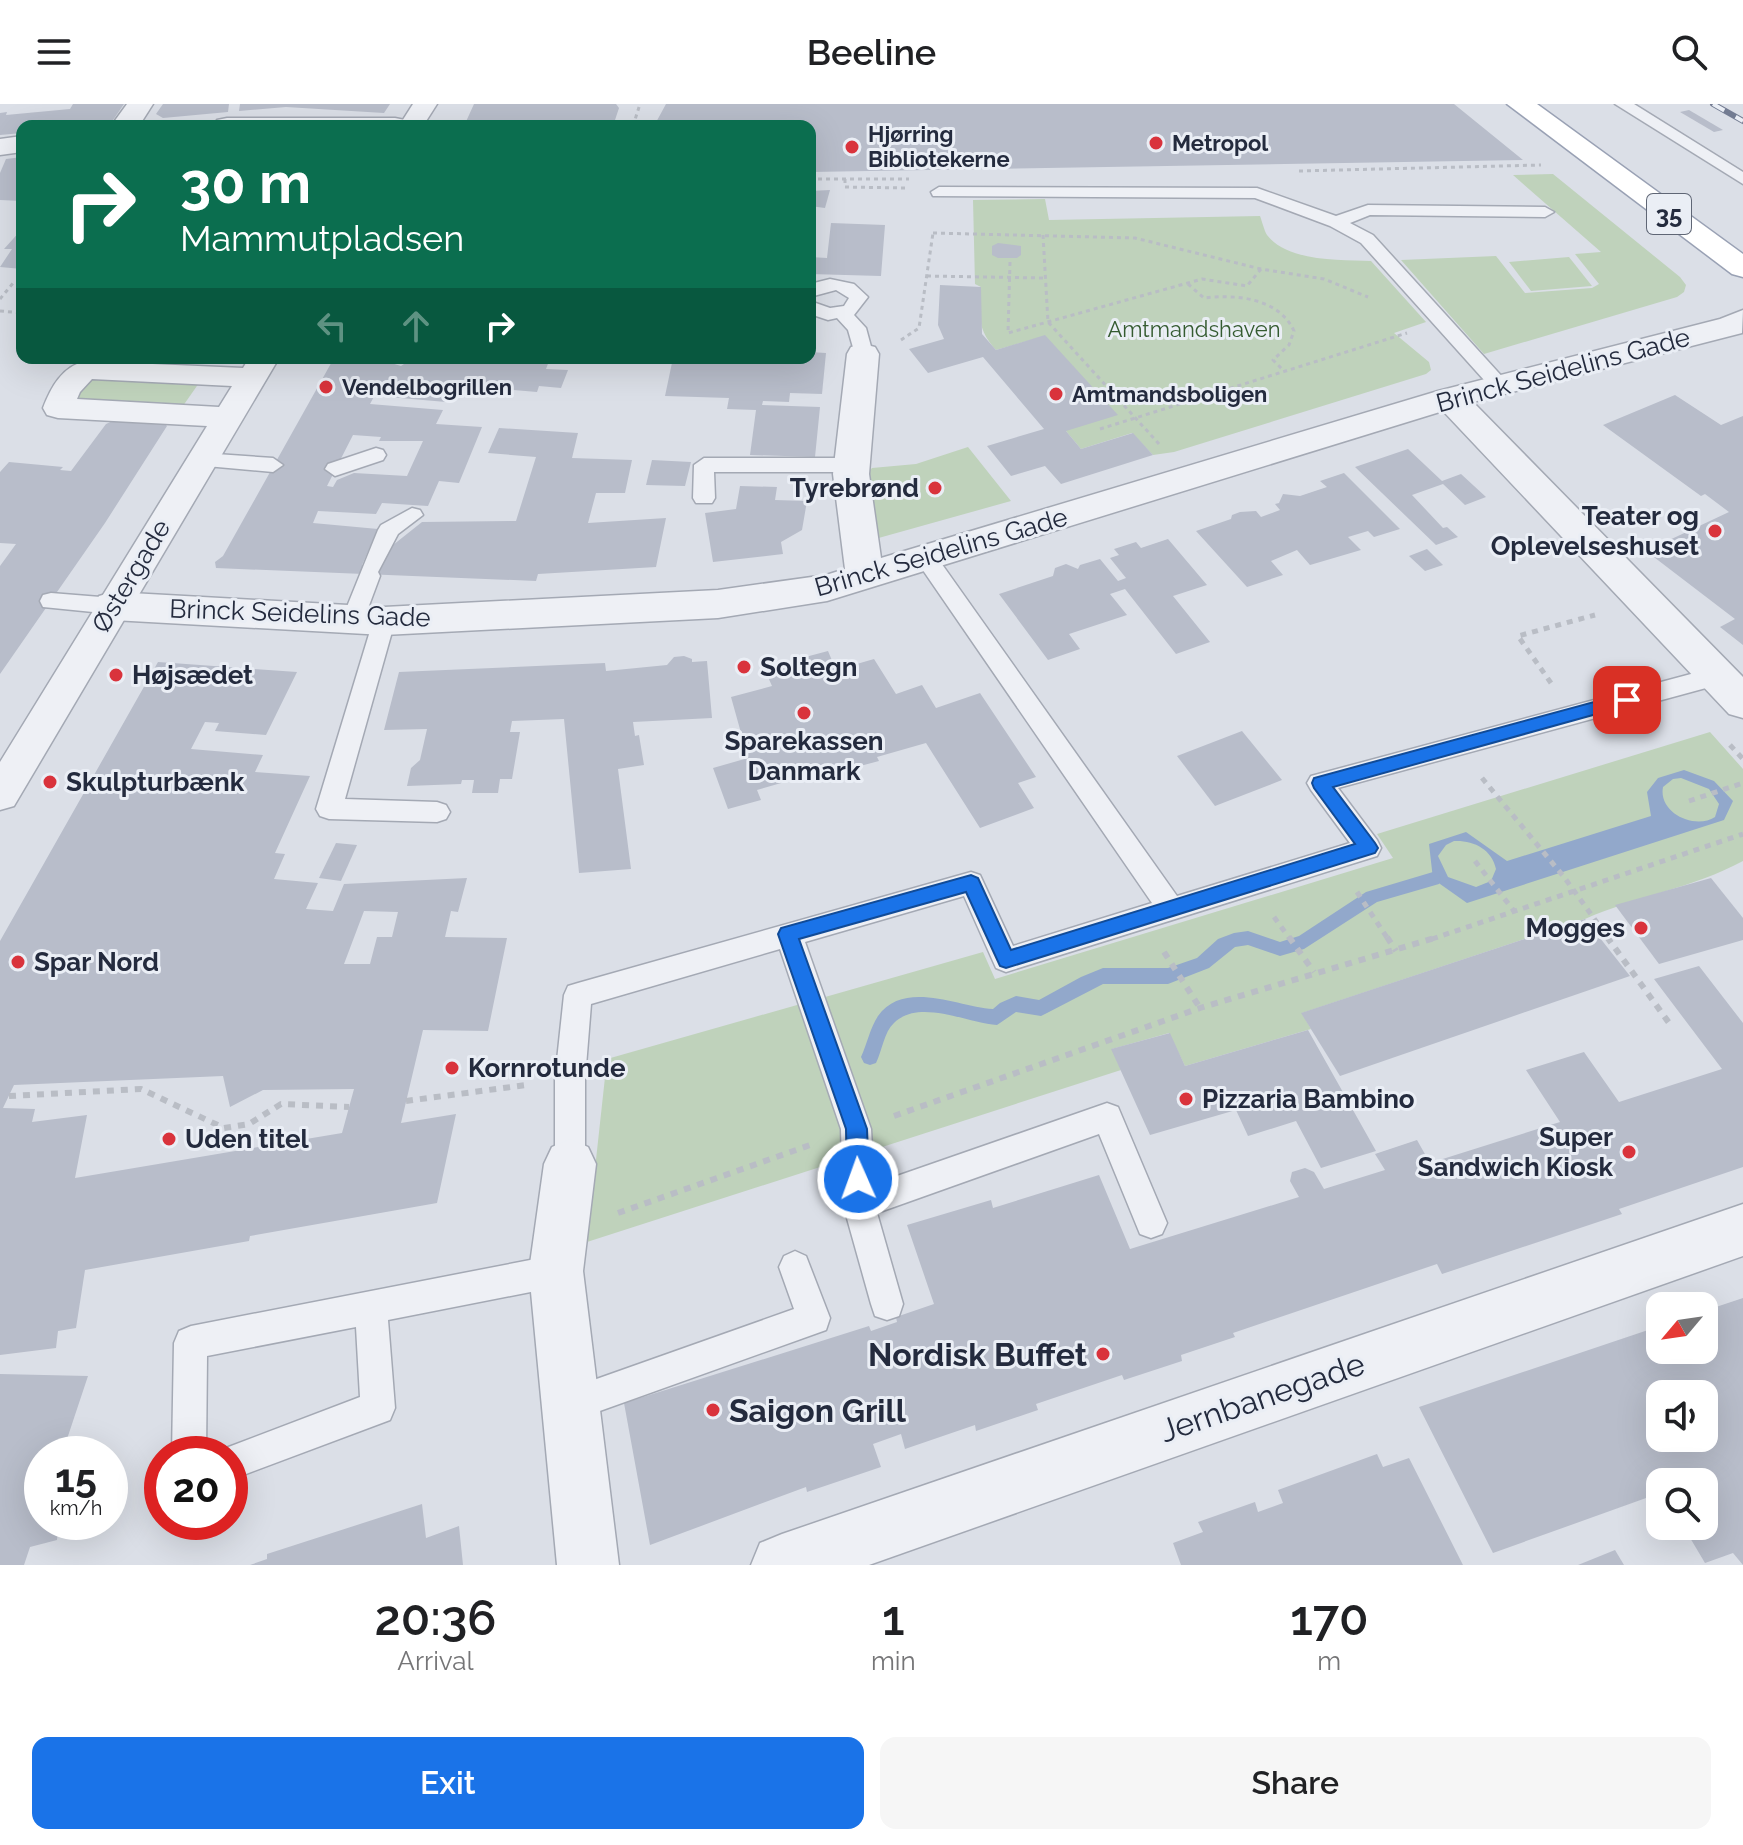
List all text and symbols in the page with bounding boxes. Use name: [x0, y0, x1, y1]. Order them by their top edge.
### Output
icon: menu: [32, 30, 76, 74]
icon: search: [1667, 30, 1711, 74]
text: Beeline: [807, 31, 936, 73]
place label: Hjørring Bibliotekerne: [868, 121, 1010, 172]
place label: Metropol: [1172, 130, 1269, 156]
marker: Metropol: [1147, 134, 1165, 152]
marker: Hjørring Bibliotekerne: [843, 138, 861, 156]
text: 30 m: [180, 150, 311, 216]
icon: right: [48, 152, 152, 256]
road number: 35: [1647, 194, 1691, 234]
text: Mammutpladsen: [180, 217, 464, 259]
icon: left: [310, 304, 354, 348]
icon: ahead: [394, 304, 438, 348]
icon: right: [478, 304, 522, 348]
park label: Amtmandshaven: [1107, 316, 1281, 342]
street label: Brinck Seidelins Gade: [1433, 322, 1693, 418]
place label: Vendelbogrillen: [342, 374, 512, 400]
marker: Vendelbogrillen: [317, 378, 335, 396]
place label: Amtmandsboligen: [1072, 381, 1267, 407]
marker: Amtmandsboligen: [1047, 385, 1065, 403]
place label: Tyrebrønd: [790, 473, 919, 503]
marker: Tyrebrønd: [926, 479, 944, 497]
place label: Teater og Oplevelseshuset: [1491, 501, 1699, 561]
street label: Brinck Seidelins Gade: [811, 502, 1071, 602]
street label: Østergade: [86, 514, 176, 638]
marker: Teater og Oplevelseshuset: [1706, 522, 1724, 540]
street label: Brinck Seidelins Gade: [169, 593, 431, 633]
place label: Soltegn: [760, 652, 857, 682]
marker: Soltegn: [735, 658, 753, 676]
place label: Højsædet: [132, 660, 253, 690]
marker: Højsædet: [107, 666, 125, 684]
pin: [1593, 666, 1661, 734]
icon: arrive: [1605, 678, 1649, 722]
marker: Sparekassen Danmark: [795, 704, 813, 722]
place label: Sparekassen Danmark: [725, 726, 884, 786]
place label: Skulpturbænk: [66, 767, 245, 797]
marker: Skulpturbænk: [41, 773, 59, 791]
place label: Mogges: [1526, 913, 1625, 943]
marker: Mogges: [1632, 919, 1650, 937]
place label: Spar Nord: [34, 947, 159, 977]
marker: Spar Nord: [9, 953, 27, 971]
place label: Kornrotunde: [468, 1053, 626, 1083]
marker: Kornrotunde: [443, 1059, 461, 1077]
place label: Pizzaria Bambino: [1202, 1084, 1415, 1114]
marker: Pizzaria Bambino: [1177, 1090, 1195, 1108]
place label: Super Sandwich Kiosk: [1418, 1122, 1613, 1182]
place label: Uden titel: [185, 1124, 310, 1154]
marker: Uden titel: [160, 1130, 178, 1148]
position arrow: [816, 1137, 900, 1221]
marker: Super Sandwich Kiosk: [1620, 1143, 1638, 1161]
north arrow: [1646, 1292, 1718, 1364]
map controls: [1646, 1292, 1718, 1540]
place label: Nordisk Buffet: [868, 1336, 1087, 1373]
marker: Nordisk Buffet: [1094, 1345, 1112, 1363]
street label: Jernbanegade: [1155, 1345, 1369, 1449]
button: sound: [1646, 1380, 1718, 1452]
place label: Saigon Grill: [729, 1392, 907, 1429]
marker: Saigon Grill: [704, 1401, 722, 1419]
speed limit sign: 20: [144, 1436, 248, 1540]
text: 15: [55, 1454, 97, 1501]
button: search: [1646, 1468, 1718, 1540]
text: km/h: [50, 1496, 102, 1520]
text: 20:36: [374, 1590, 496, 1646]
text: 1: [882, 1590, 905, 1646]
text: 170: [1290, 1590, 1369, 1646]
text: Arrival: [397, 1646, 474, 1676]
text: min: [871, 1646, 916, 1676]
text: m: [1317, 1646, 1341, 1676]
button: Exit: [32, 1737, 864, 1829]
button: Share: [880, 1737, 1711, 1829]

